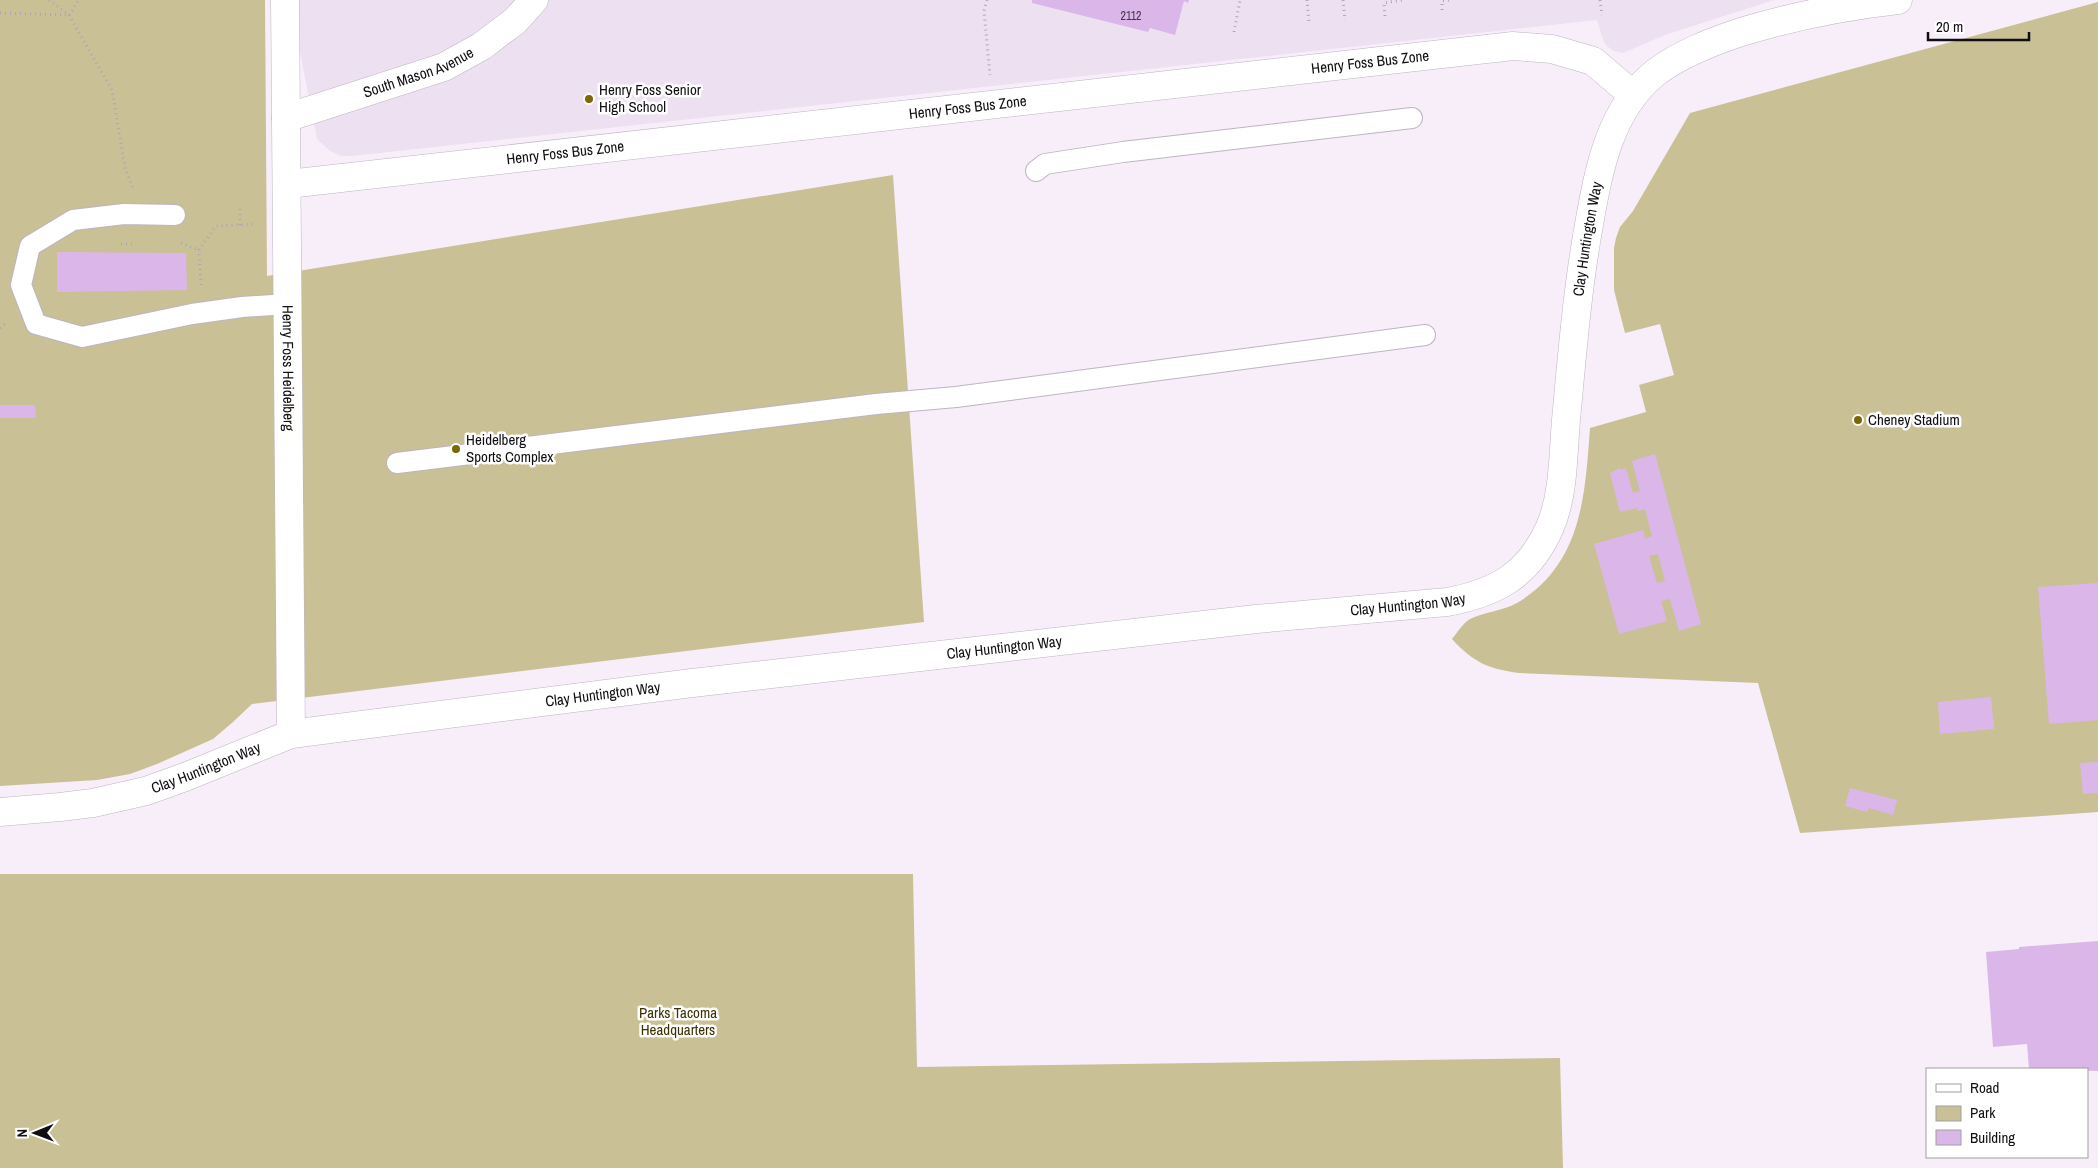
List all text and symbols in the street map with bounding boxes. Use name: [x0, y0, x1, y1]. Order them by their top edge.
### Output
house number: 2112: [1120, 8, 1142, 24]
scale bar: [1928, 10, 2029, 42]
text: 20 m: [1936, 16, 1963, 37]
street label: South Mason Avenue: [360, 42, 477, 102]
street label: Henry Foss Bus Zone: [1310, 45, 1430, 79]
place label: Henry Foss Senior High School: [599, 79, 701, 117]
street label: Henry Foss Bus Zone: [908, 90, 1028, 124]
marker: Henry Foss Senior High School: [583, 93, 595, 105]
street label: Henry Foss Bus Zone: [505, 135, 625, 169]
street label: Clay Huntington Way: [1567, 179, 1607, 297]
street label: Henry Foss Heidelberg: [277, 305, 300, 431]
place label: Cheney Stadium: [1868, 409, 1960, 430]
marker: Cheney Stadium: [1852, 414, 1864, 426]
place label: Heidelberg Sports Complex: [466, 429, 554, 467]
marker: Heidelberg Sports Complex: [450, 443, 462, 455]
street label: Clay Huntington Way: [1349, 587, 1469, 621]
street label: Clay Huntington Way: [945, 630, 1064, 664]
street label: Clay Huntington Way: [544, 676, 662, 712]
street label: Clay Huntington Way: [148, 736, 264, 798]
park label: Parks Tacoma Headquarters: [639, 1002, 717, 1040]
legend: [1926, 1068, 2088, 1158]
text: Road: [1970, 1077, 1999, 1098]
text: Park: [1970, 1102, 1996, 1123]
north arrow: [10, 1108, 60, 1158]
text: Building: [1970, 1127, 2015, 1148]
text: N: [13, 1129, 31, 1138]

